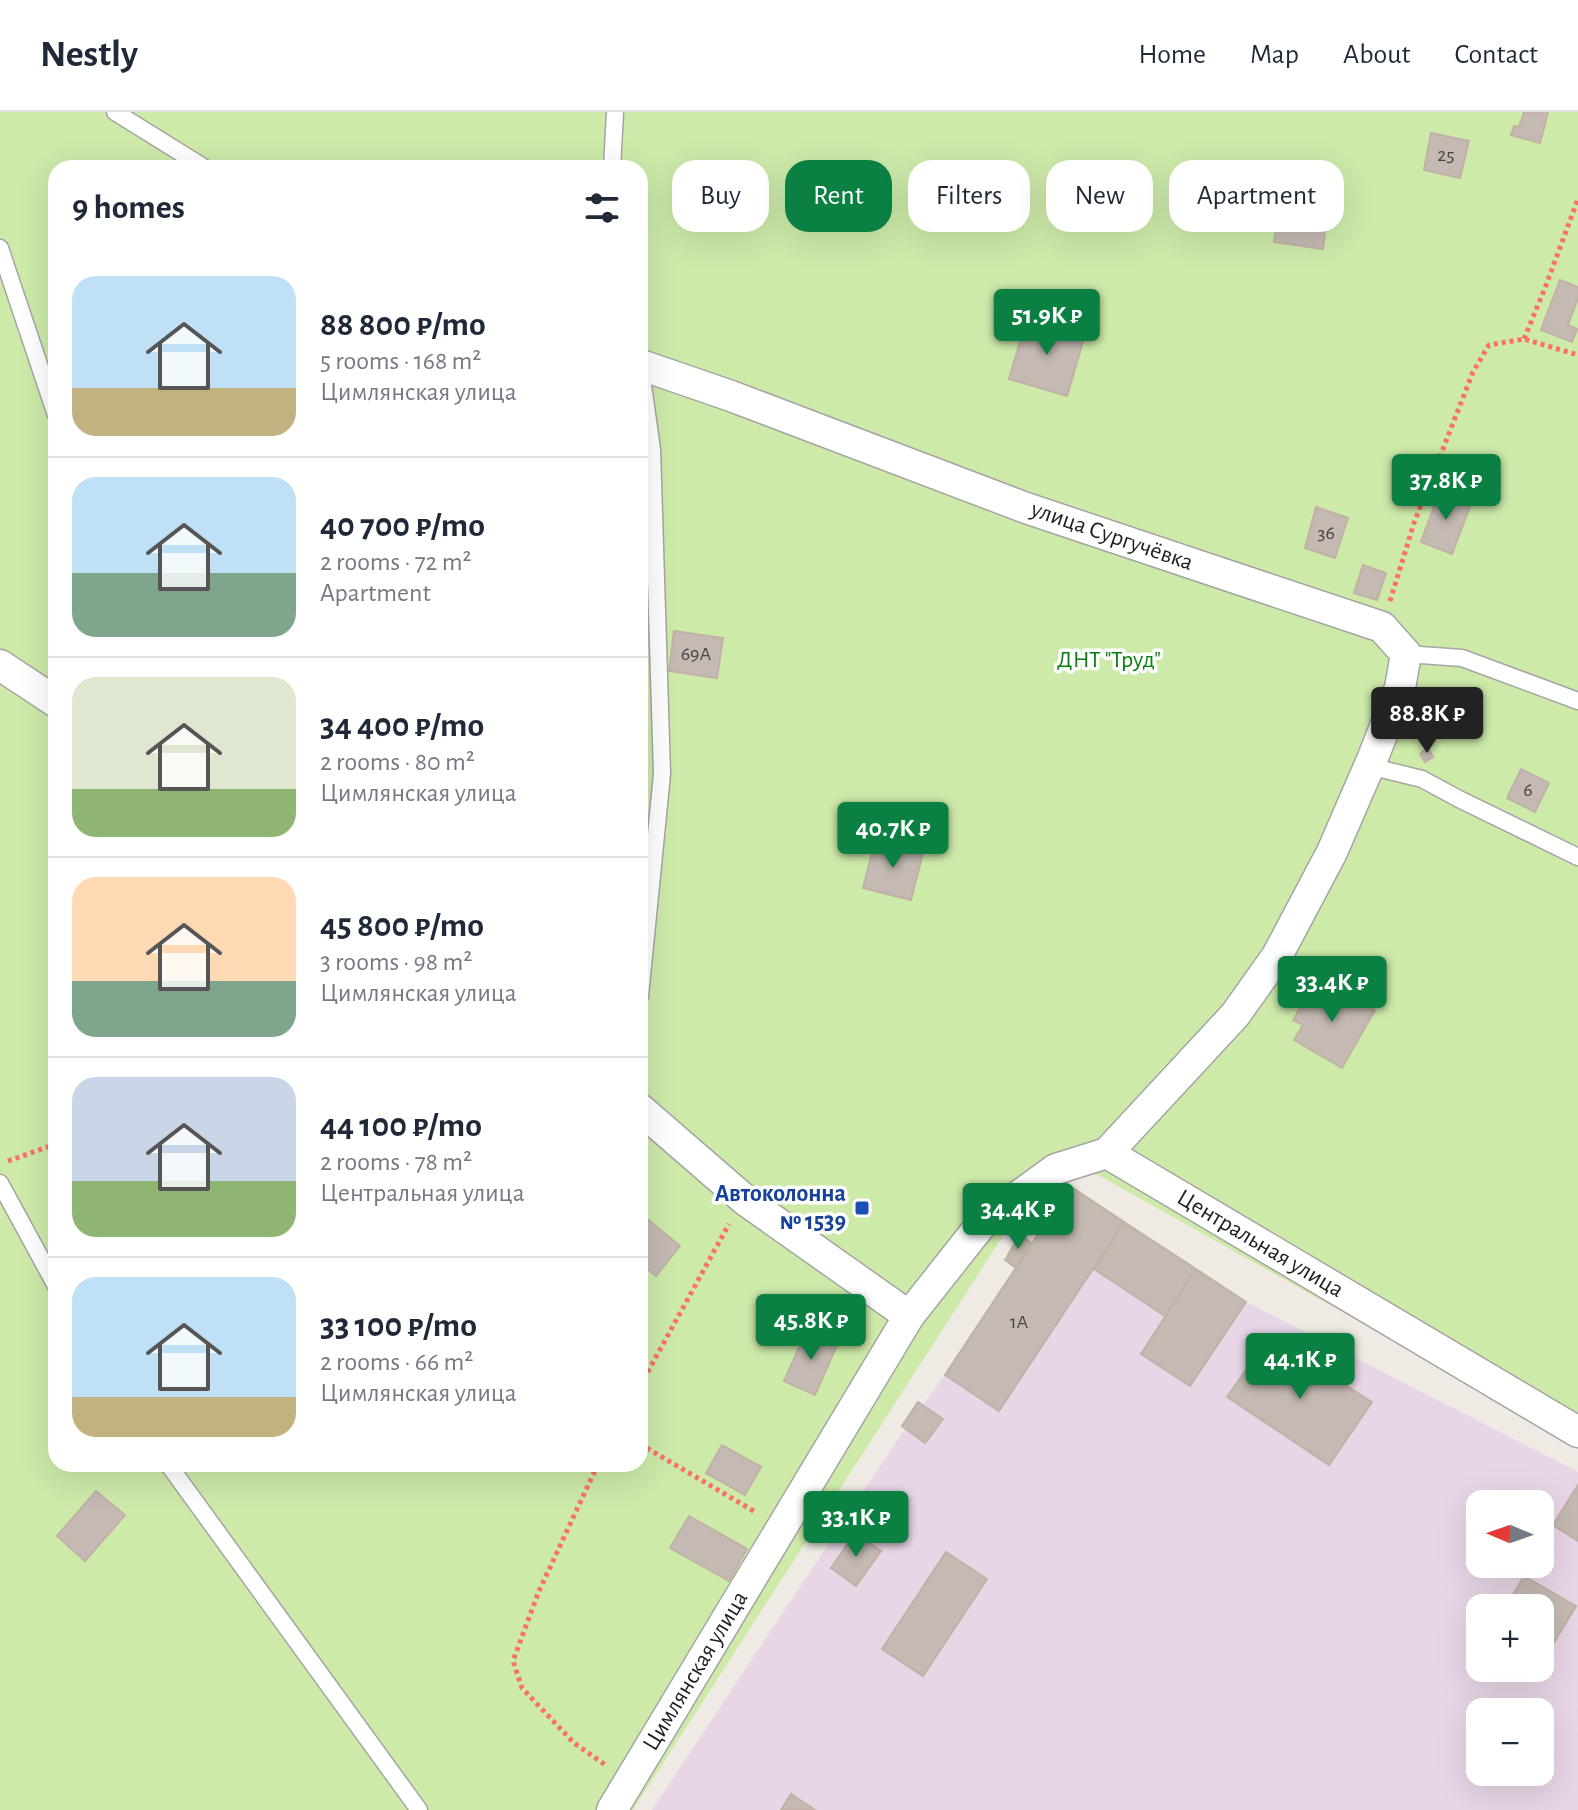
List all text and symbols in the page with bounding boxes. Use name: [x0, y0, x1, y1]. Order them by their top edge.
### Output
text: Nestly: [40, 36, 138, 74]
text: Home: [1139, 41, 1206, 69]
text: Map: [1250, 41, 1299, 69]
text: About: [1343, 41, 1411, 69]
text: Contact: [1455, 41, 1538, 69]
house number: 25: [1437, 145, 1455, 165]
chip: Buy: [672, 160, 769, 232]
chip: Rent: [785, 160, 892, 232]
chip: Filters: [908, 160, 1030, 232]
chip: New: [1046, 160, 1153, 232]
chip: Apartment: [1169, 160, 1344, 232]
icon: filters: [580, 186, 624, 230]
text: 9 homes: [72, 191, 185, 225]
pin: 51.9K ₽: [973, 289, 1121, 357]
text: 51.9K ₽: [1012, 302, 1082, 328]
icon: home: [136, 308, 232, 404]
text: 88 800 ₽/mo: [320, 308, 486, 342]
text: 5 rooms · 168 m²: [320, 348, 481, 374]
text: Цимлянская улица: [320, 379, 517, 405]
pin: 37.8K ₽: [1372, 454, 1520, 522]
text: 37.8K ₽: [1410, 467, 1482, 493]
street label: улица Сургучёвка: [1027, 497, 1196, 575]
icon: home: [136, 509, 232, 605]
text: 40 700 ₽/mo: [320, 509, 485, 543]
house number: 36: [1317, 523, 1335, 543]
text: 2 rooms · 72 m²: [320, 549, 472, 575]
text: Apartment: [320, 580, 431, 606]
house number: 69А: [681, 644, 712, 664]
park label: ДНТ "Труд": [1057, 648, 1161, 672]
pin: 88.8K ₽: [1353, 687, 1501, 755]
text: 88.8K ₽: [1389, 700, 1465, 726]
icon: home: [136, 709, 232, 805]
text: 34 400 ₽/mo: [320, 709, 484, 743]
text: 2 rooms · 80 m²: [320, 749, 475, 775]
text: Цимлянская улица: [320, 780, 517, 806]
house number: 6: [1523, 780, 1533, 800]
pin: 40.7K ₽: [819, 802, 967, 870]
text: 40.7K ₽: [855, 815, 931, 841]
icon: home: [136, 909, 232, 1005]
text: 45 800 ₽/mo: [320, 909, 484, 943]
text: 3 rooms · 98 m²: [320, 949, 472, 975]
pin: 33.4K ₽: [1258, 956, 1406, 1024]
text: 33.4K ₽: [1296, 969, 1368, 995]
text: Цимлянская улица: [320, 980, 517, 1006]
icon: home: [136, 1109, 232, 1205]
text: 44 100 ₽/mo: [320, 1109, 482, 1143]
text: 2 rooms · 78 m²: [320, 1149, 472, 1175]
text: Центральная улица: [320, 1180, 525, 1206]
place label: Автоколонна № 1539: [715, 1182, 846, 1234]
pin: 34.4K ₽: [944, 1183, 1092, 1251]
street label: Центральная улица: [1173, 1185, 1348, 1302]
text: 34.4K ₽: [981, 1196, 1055, 1222]
marker: Автоколонна № 1539: [853, 1199, 871, 1217]
pin: 45.8K ₽: [737, 1294, 885, 1362]
text: 45.8K ₽: [774, 1307, 848, 1333]
icon: home: [136, 1309, 232, 1405]
text: 33 100 ₽/mo: [320, 1309, 477, 1343]
house number: 1А: [1010, 1312, 1029, 1332]
pin: 44.1K ₽: [1226, 1333, 1374, 1401]
text: 44.1K ₽: [1264, 1346, 1336, 1372]
text: 2 rooms · 66 m²: [320, 1349, 473, 1375]
text: Цимлянская улица: [320, 1380, 517, 1406]
north arrow: [1466, 1490, 1554, 1578]
map controls: [1466, 1490, 1554, 1786]
pin: 33.1K ₽: [782, 1491, 930, 1559]
text: 33.1K ₽: [821, 1504, 891, 1530]
street label: Цимлянская улица: [638, 1587, 753, 1755]
button: +: [1466, 1594, 1554, 1682]
button: −: [1466, 1698, 1554, 1786]

